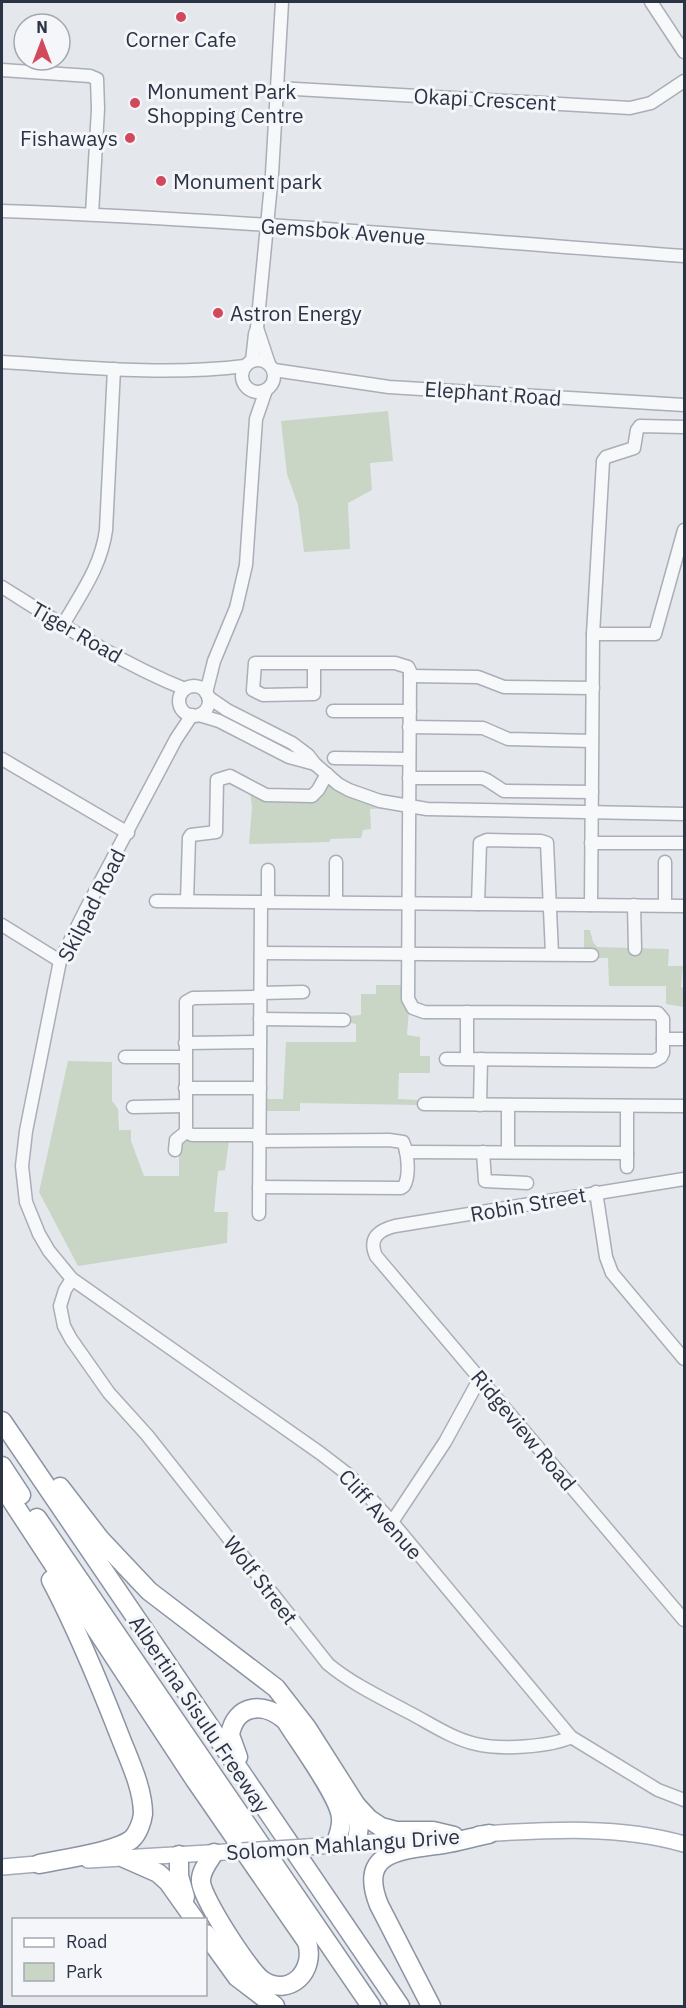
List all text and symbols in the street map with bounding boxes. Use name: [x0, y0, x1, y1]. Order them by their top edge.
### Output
marker: Corner Cafe: [174, 10, 188, 24]
north arrow: [12, 12, 72, 72]
text: N: [36, 17, 48, 37]
place label: Corner Cafe: [125, 25, 237, 53]
place label: Monument Park Shopping Centre: [147, 77, 303, 129]
street label: Okapi Crescent: [413, 81, 557, 117]
marker: Monument Park Shopping Centre: [128, 96, 142, 110]
place label: Fishaways: [20, 124, 118, 152]
marker: Fishaways: [123, 131, 137, 145]
place label: Monument park: [173, 167, 322, 195]
marker: Monument park: [154, 174, 168, 188]
street label: Gemsbok Avenue: [260, 211, 426, 251]
place label: Astron Energy: [230, 299, 362, 327]
marker: Astron Energy: [211, 306, 225, 320]
street label: Elephant Road: [424, 374, 562, 412]
street label: Tiger Road: [26, 595, 128, 669]
street label: Skilpad Road: [51, 844, 131, 966]
street label: Robin Street: [468, 1180, 588, 1228]
street label: Ridgeview Road: [465, 1364, 583, 1496]
street label: Cliff Avenue: [333, 1463, 429, 1565]
street label: Wolf Street: [218, 1530, 304, 1630]
street label: Albertina Sisulu Freeway: [123, 1610, 277, 1819]
street label: Solomon Mahlangu Drive: [225, 1822, 461, 1866]
legend: [12, 1918, 207, 1996]
text: Road: [66, 1930, 107, 1953]
text: Park: [66, 1960, 103, 1983]

